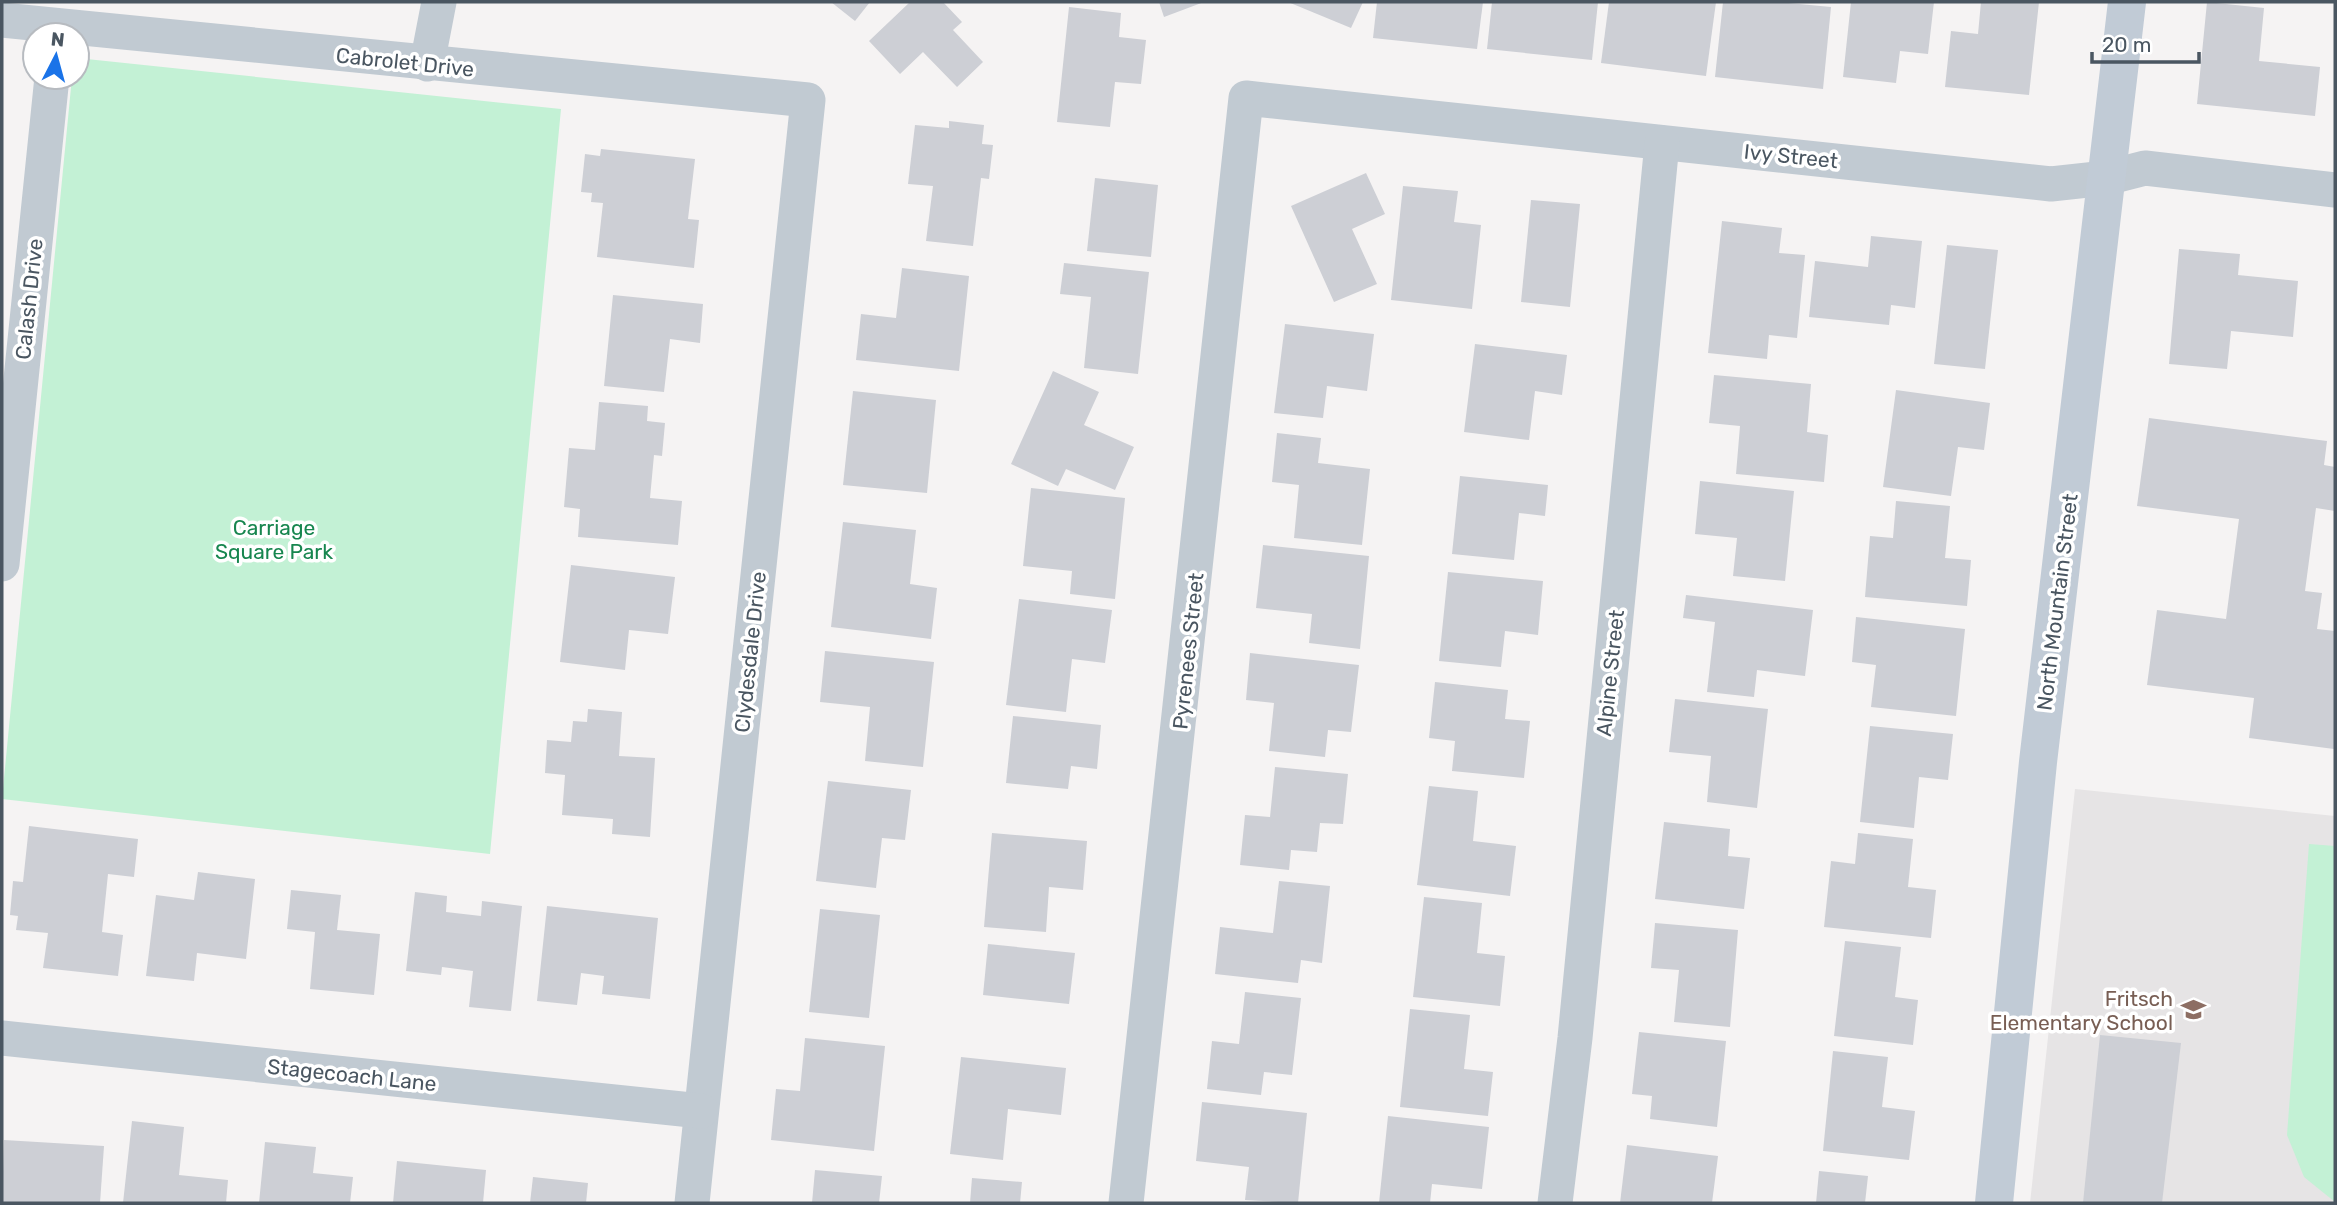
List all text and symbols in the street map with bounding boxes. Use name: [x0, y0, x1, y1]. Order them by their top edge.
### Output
north arrow: [21, 21, 91, 91]
scale bar: [2092, 21, 2199, 65]
text: N: [50, 27, 66, 52]
text: 20 m: [2102, 32, 2151, 57]
street label: Cabrolet Drive: [335, 42, 475, 82]
street label: Ivy Street: [1743, 139, 1839, 173]
street label: Calash Drive: [10, 237, 48, 361]
street label: North Mountain Street: [2031, 492, 2083, 712]
park label: Carriage Square Park: [215, 515, 333, 564]
street label: Clydesdale Drive: [729, 570, 771, 734]
street label: Pyrenees Street: [1167, 571, 1209, 731]
street label: Alpine Street: [1591, 608, 1629, 738]
place label: Fritsch Elementary School: [1990, 986, 2173, 1035]
school or university icon: Fritsch Elementary School: [2179, 996, 2207, 1024]
street label: Stagecoach Lane: [266, 1054, 438, 1096]

